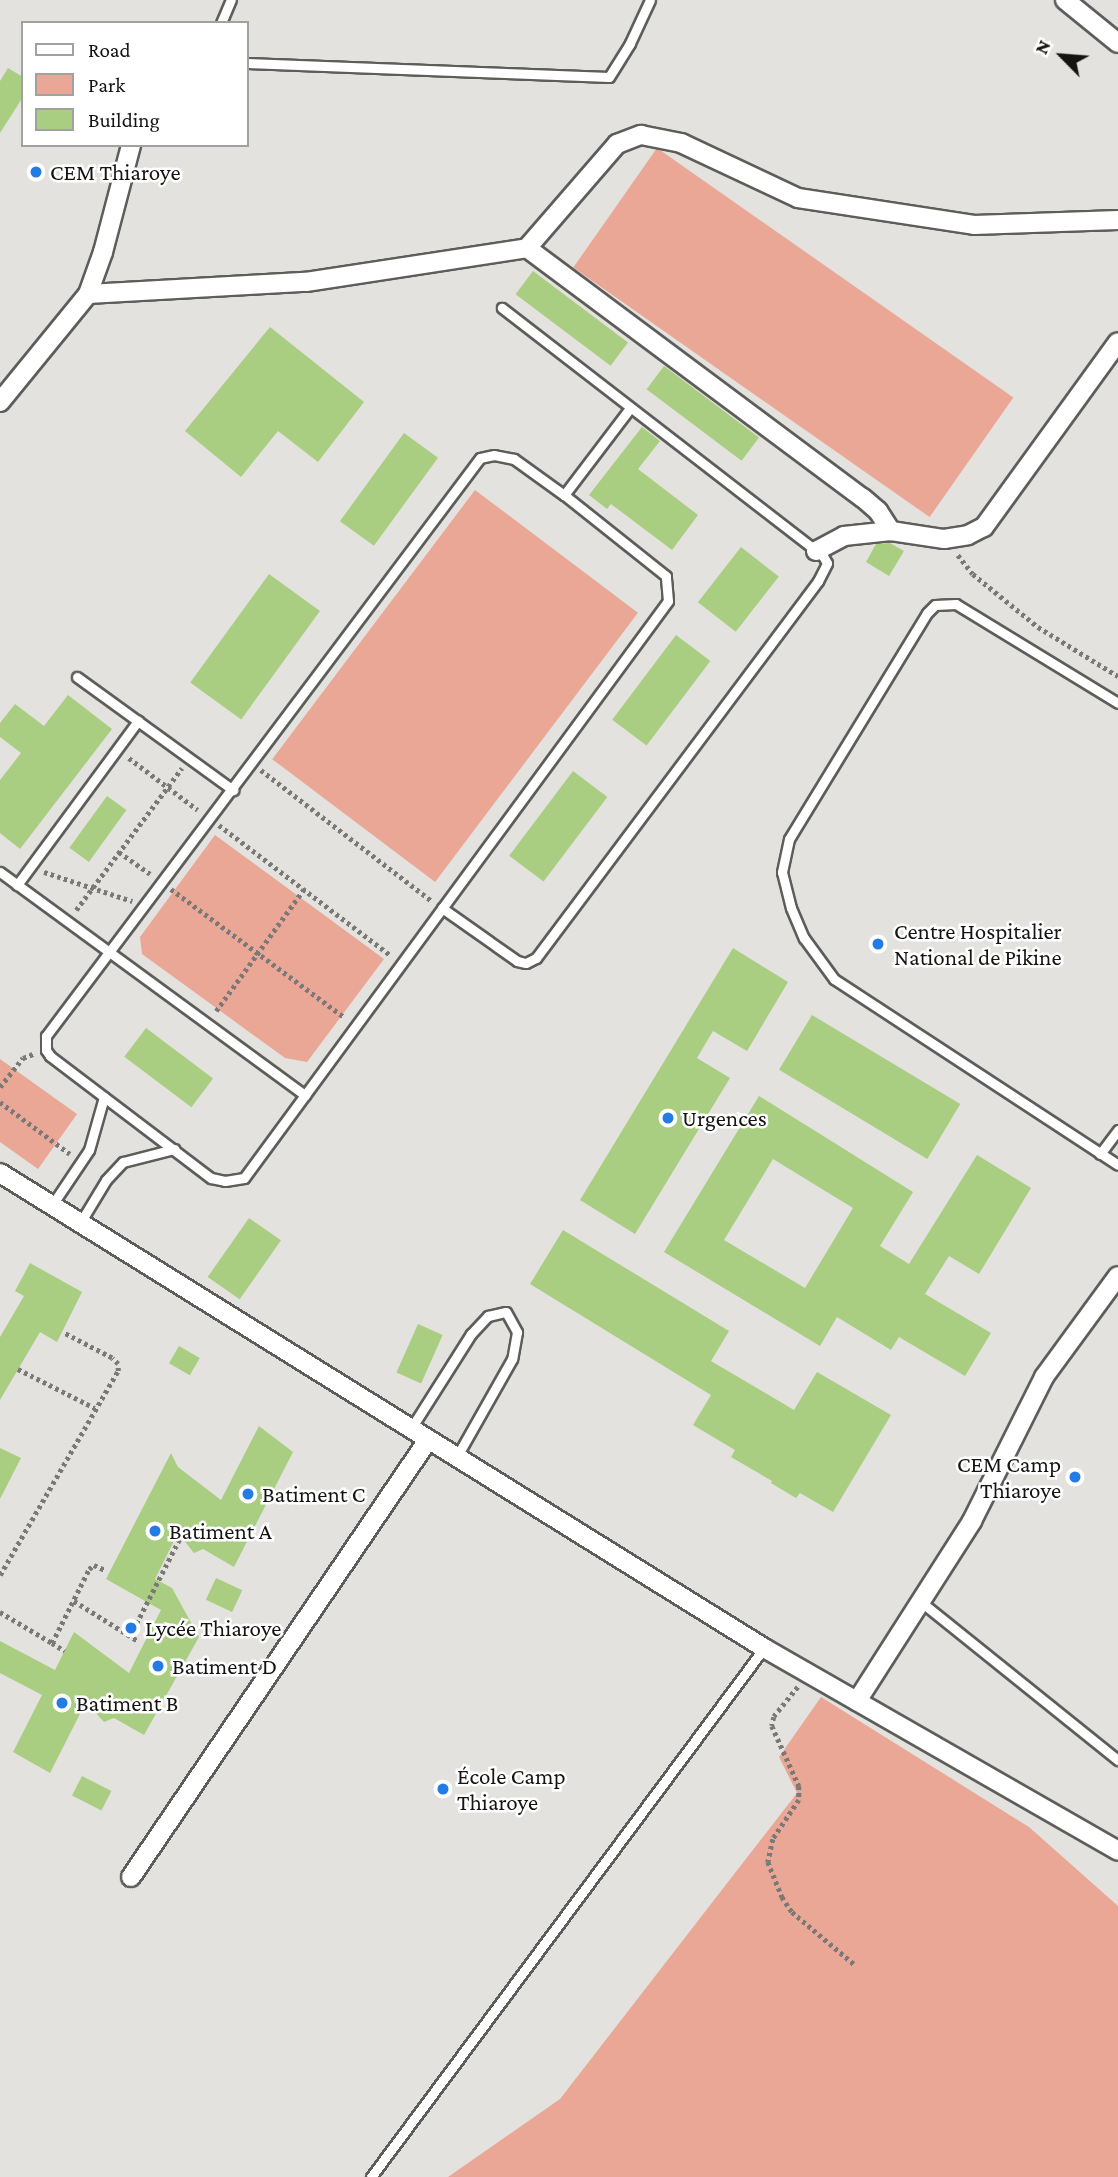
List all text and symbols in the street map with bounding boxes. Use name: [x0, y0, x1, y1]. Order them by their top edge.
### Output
legend: [21, 21, 248, 147]
north arrow: [1027, 21, 1097, 91]
text: N: [1030, 37, 1055, 57]
text: Road: [88, 38, 131, 62]
text: Park: [88, 73, 125, 97]
text: Building: [88, 108, 160, 132]
place label: CEM Thiaroye: [50, 158, 181, 186]
marker: CEM Thiaroye: [28, 164, 44, 180]
place label: Centre Hospitalier National de Pikine: [894, 917, 1062, 971]
marker: Centre Hospitalier National de Pikine: [868, 934, 888, 954]
place label: Urgences: [682, 1104, 767, 1132]
marker: Urgences: [660, 1110, 676, 1126]
place label: CEM Camp Thiaroye: [957, 1450, 1061, 1504]
marker: CEM Camp Thiaroye: [1067, 1469, 1083, 1485]
place label: Batiment C: [262, 1480, 365, 1508]
marker: Batiment C: [240, 1486, 256, 1502]
place label: Batiment A: [169, 1517, 272, 1545]
marker: Batiment A: [147, 1523, 163, 1539]
place label: Lycée Thiaroye: [145, 1614, 281, 1642]
marker: Lycée Thiaroye: [123, 1620, 139, 1636]
place label: Batiment D: [172, 1652, 277, 1680]
marker: Batiment D: [150, 1658, 166, 1674]
place label: Batiment B: [76, 1689, 178, 1717]
marker: Batiment B: [54, 1695, 70, 1711]
place label: École Camp Thiaroye: [457, 1762, 565, 1816]
marker: École Camp Thiaroye: [435, 1781, 451, 1797]

